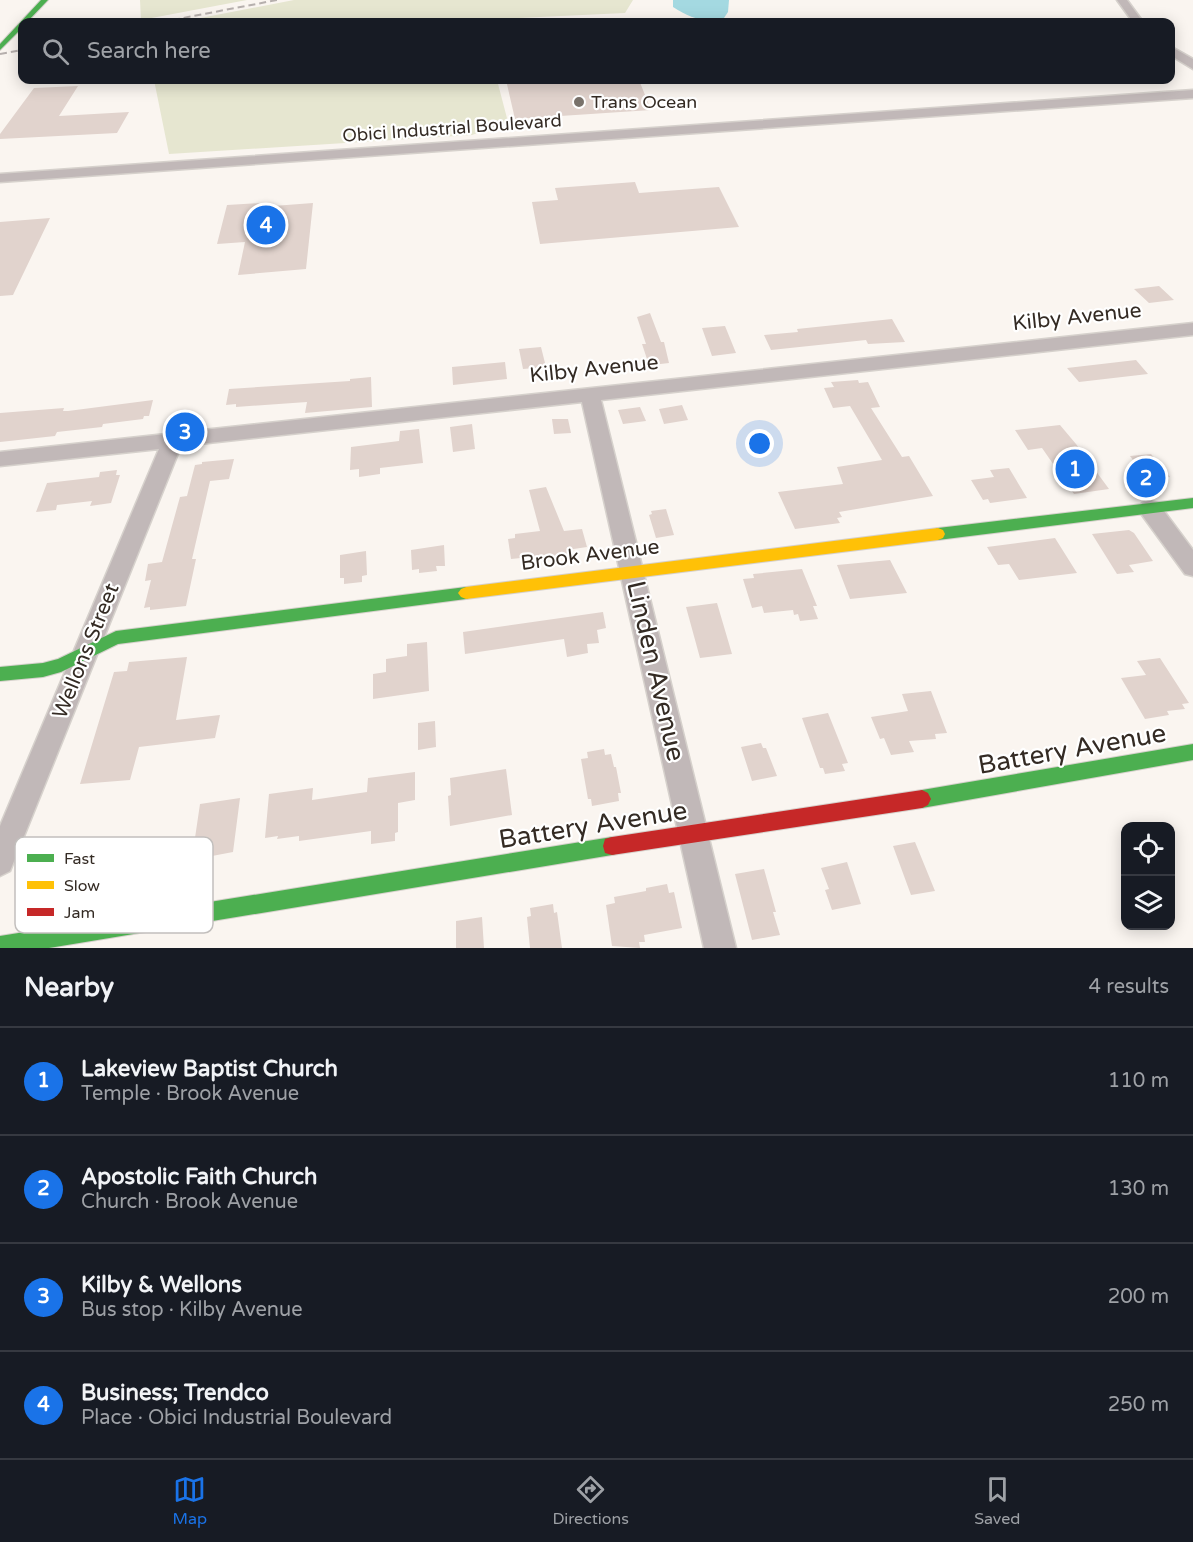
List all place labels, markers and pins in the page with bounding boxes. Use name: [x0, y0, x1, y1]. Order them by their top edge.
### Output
place label: Trans Ocean: [591, 91, 697, 113]
marker: Trans Ocean: [572, 95, 586, 109]
pin: 4: [246, 202, 286, 248]
pin: 3: [166, 410, 204, 454]
pin: 1: [1056, 446, 1094, 492]
pin: 2: [1126, 456, 1166, 500]

